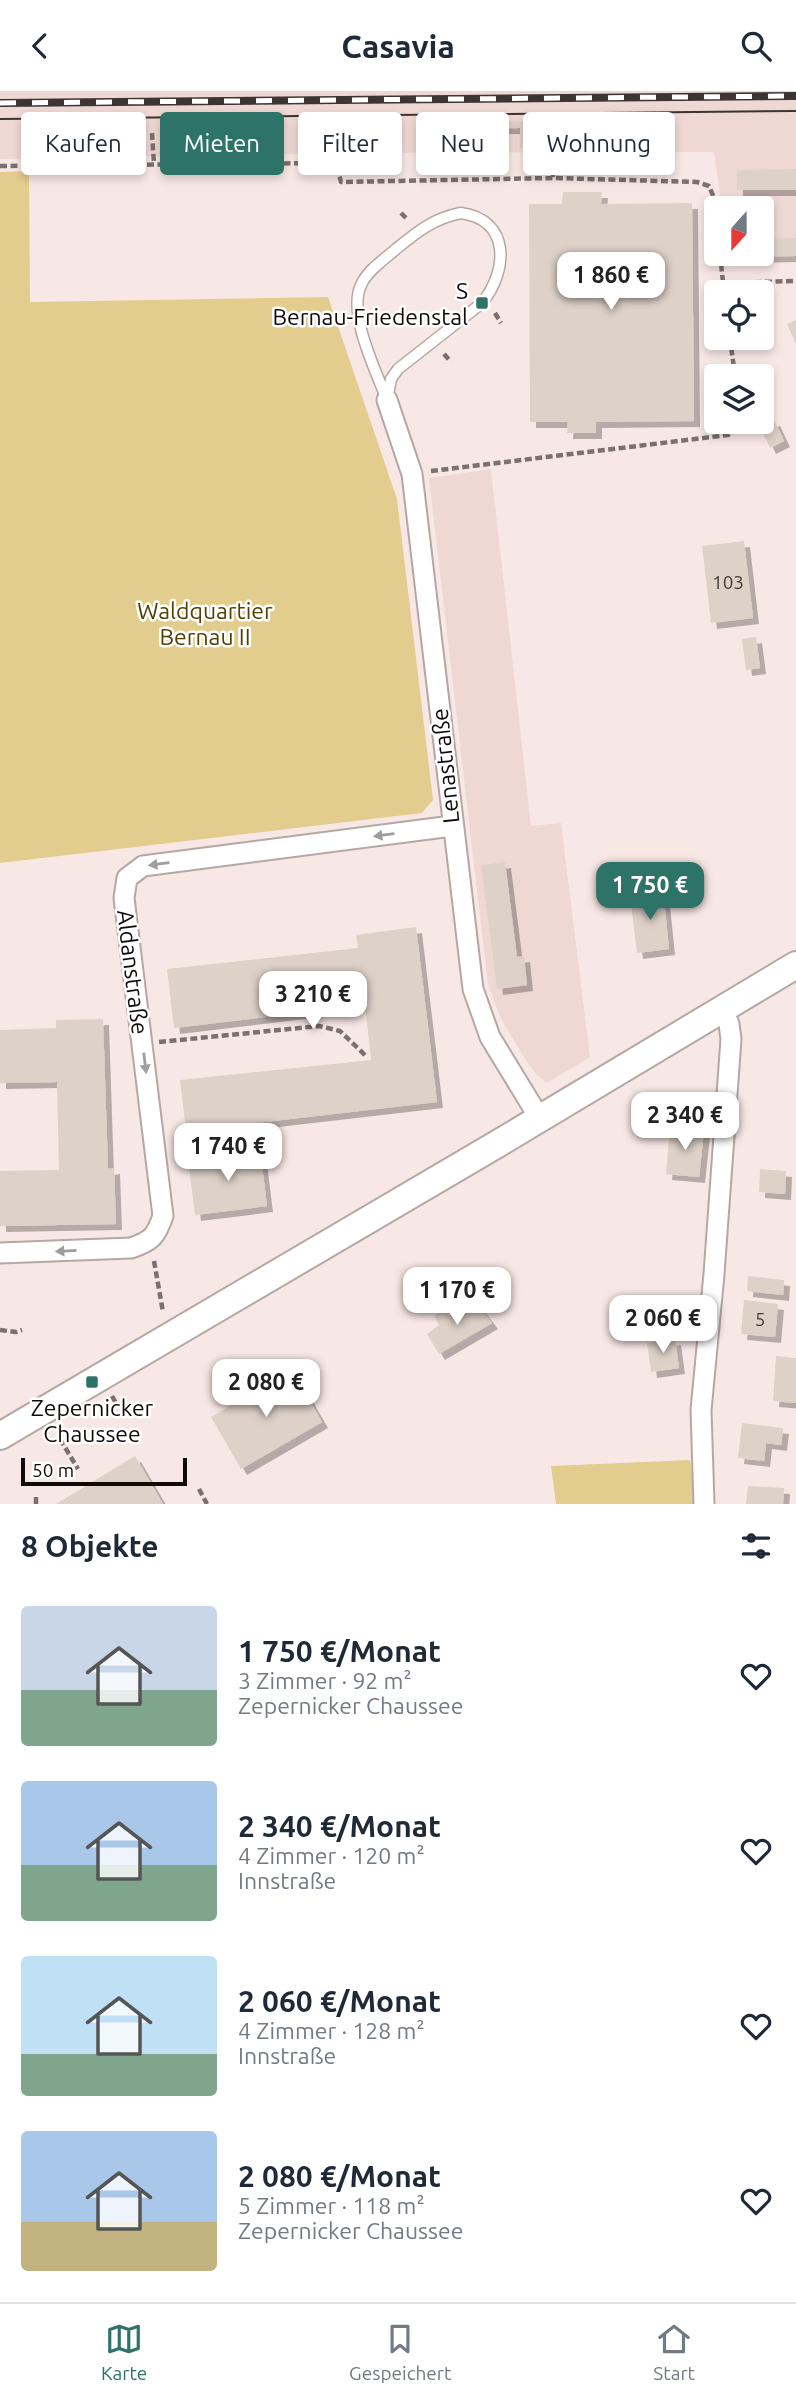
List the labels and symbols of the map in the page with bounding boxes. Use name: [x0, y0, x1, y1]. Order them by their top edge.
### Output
north arrow: [704, 196, 774, 266]
pin: 1 860 €: [546, 253, 676, 312]
place label: S Bernau-Friedenstal: [272, 278, 468, 329]
marker: S Bernau-Friedenstal: [474, 295, 490, 311]
house number: 103: [712, 571, 744, 593]
park label: Waldquartier Bernau II: [137, 598, 273, 649]
street label: Lenastraße: [427, 707, 463, 825]
one-way arrow: [373, 830, 395, 841]
one-way arrow: [147, 859, 169, 870]
pin: 1 750 €: [585, 863, 715, 922]
street label: Aldanstraße: [113, 908, 153, 1036]
pin: 3 210 €: [248, 971, 378, 1031]
one-way arrow: [139, 1052, 150, 1074]
pin: 2 340 €: [620, 1093, 750, 1152]
pin: 1 740 €: [163, 1123, 293, 1183]
one-way arrow: [54, 1245, 76, 1256]
pin: 1 170 €: [392, 1267, 522, 1327]
pin: 2 060 €: [598, 1295, 728, 1355]
house number: 5: [755, 1308, 765, 1330]
pin: 2 080 €: [201, 1359, 331, 1419]
marker: Zepernicker Chaussee: [84, 1374, 100, 1390]
place label: Zepernicker Chaussee: [31, 1395, 154, 1446]
scale bar: [21, 1455, 187, 1487]

